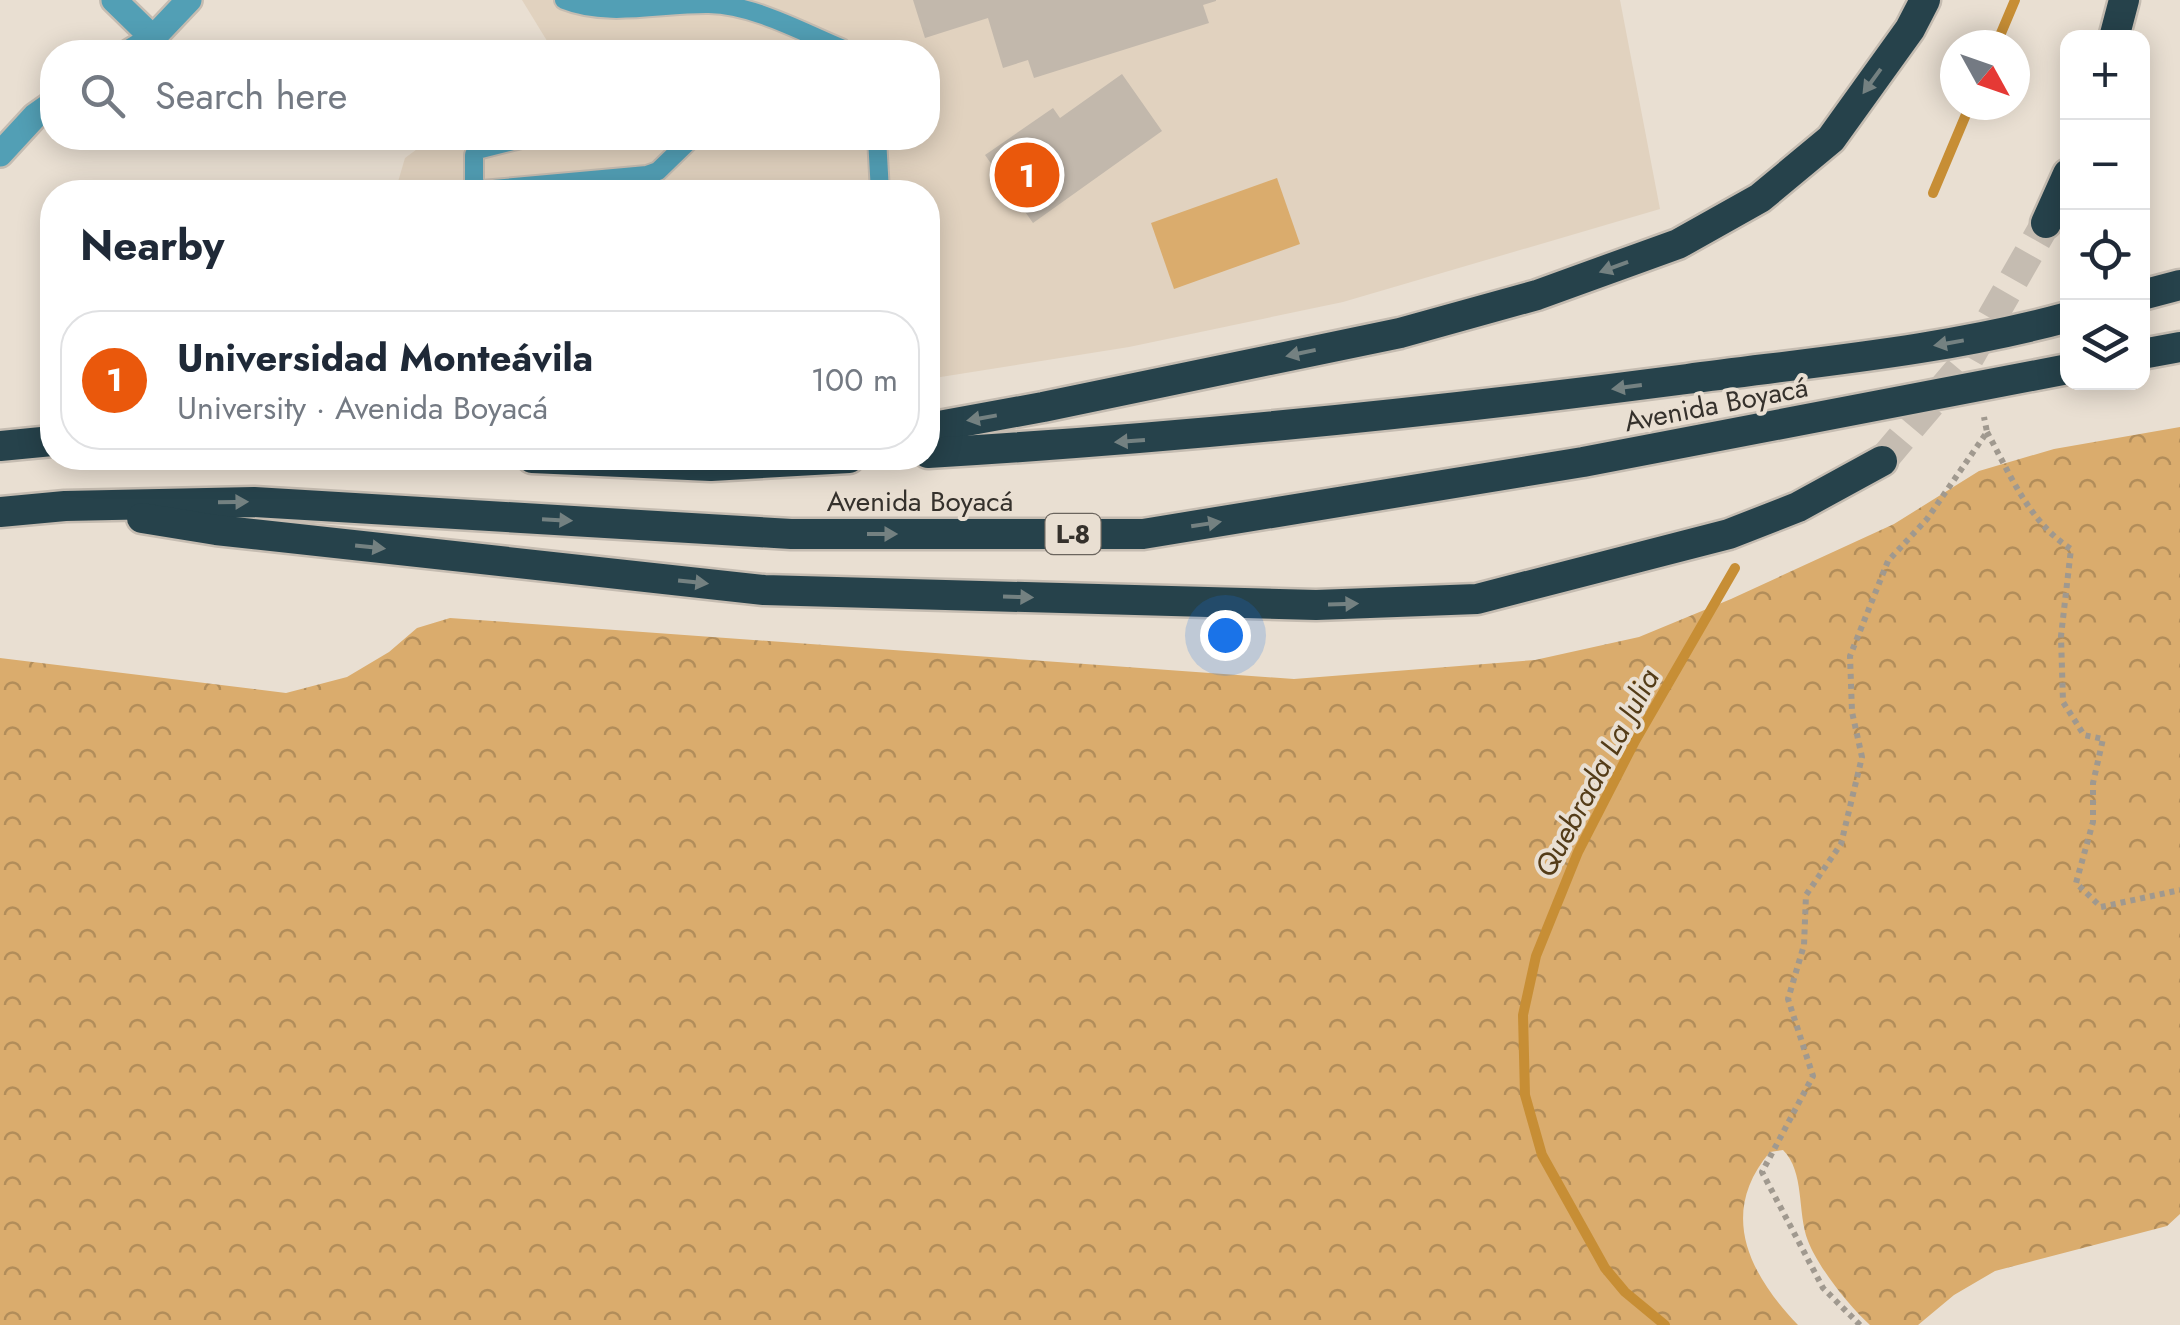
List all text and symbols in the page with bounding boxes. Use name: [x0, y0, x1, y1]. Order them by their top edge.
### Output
north arrow: [1940, 30, 2030, 120]
map controls: [2060, 30, 2150, 390]
button: +: [2060, 30, 2150, 120]
search box: [40, 40, 940, 150]
icon: search: [75, 68, 130, 123]
text: Search here: [155, 68, 347, 123]
one-way arrow: [1863, 68, 1882, 95]
button: −: [2060, 120, 2150, 210]
pin: 1: [994, 138, 1060, 212]
button: locate: [2060, 210, 2150, 300]
text: Nearby: [80, 215, 224, 276]
one-way arrow: [1598, 260, 1628, 275]
button: layers: [2060, 300, 2150, 390]
text: Universidad Monteávila: [177, 330, 593, 385]
one-way arrow: [1933, 336, 1964, 351]
one-way arrow: [1285, 346, 1316, 362]
text: 1: [106, 357, 123, 403]
text: 100 m: [811, 357, 898, 403]
street label: Avenida Boyacá: [1621, 367, 1812, 442]
one-way arrow: [1610, 379, 1642, 395]
text: University · Avenida Boyacá: [177, 385, 548, 431]
one-way arrow: [966, 411, 998, 426]
one-way arrow: [1113, 433, 1145, 449]
street label: Avenida Boyacá: [827, 481, 1013, 522]
one-way arrow: [217, 494, 249, 510]
one-way arrow: [542, 512, 574, 528]
road number: L-8: [1046, 514, 1100, 554]
one-way arrow: [1191, 515, 1222, 531]
one-way arrow: [866, 526, 898, 542]
one-way arrow: [355, 539, 387, 555]
one-way arrow: [678, 574, 710, 590]
one-way arrow: [1002, 589, 1034, 605]
one-way arrow: [1327, 596, 1359, 612]
your location: [1200, 610, 1251, 661]
water label: Quebrada La Julia: [1523, 661, 1670, 885]

